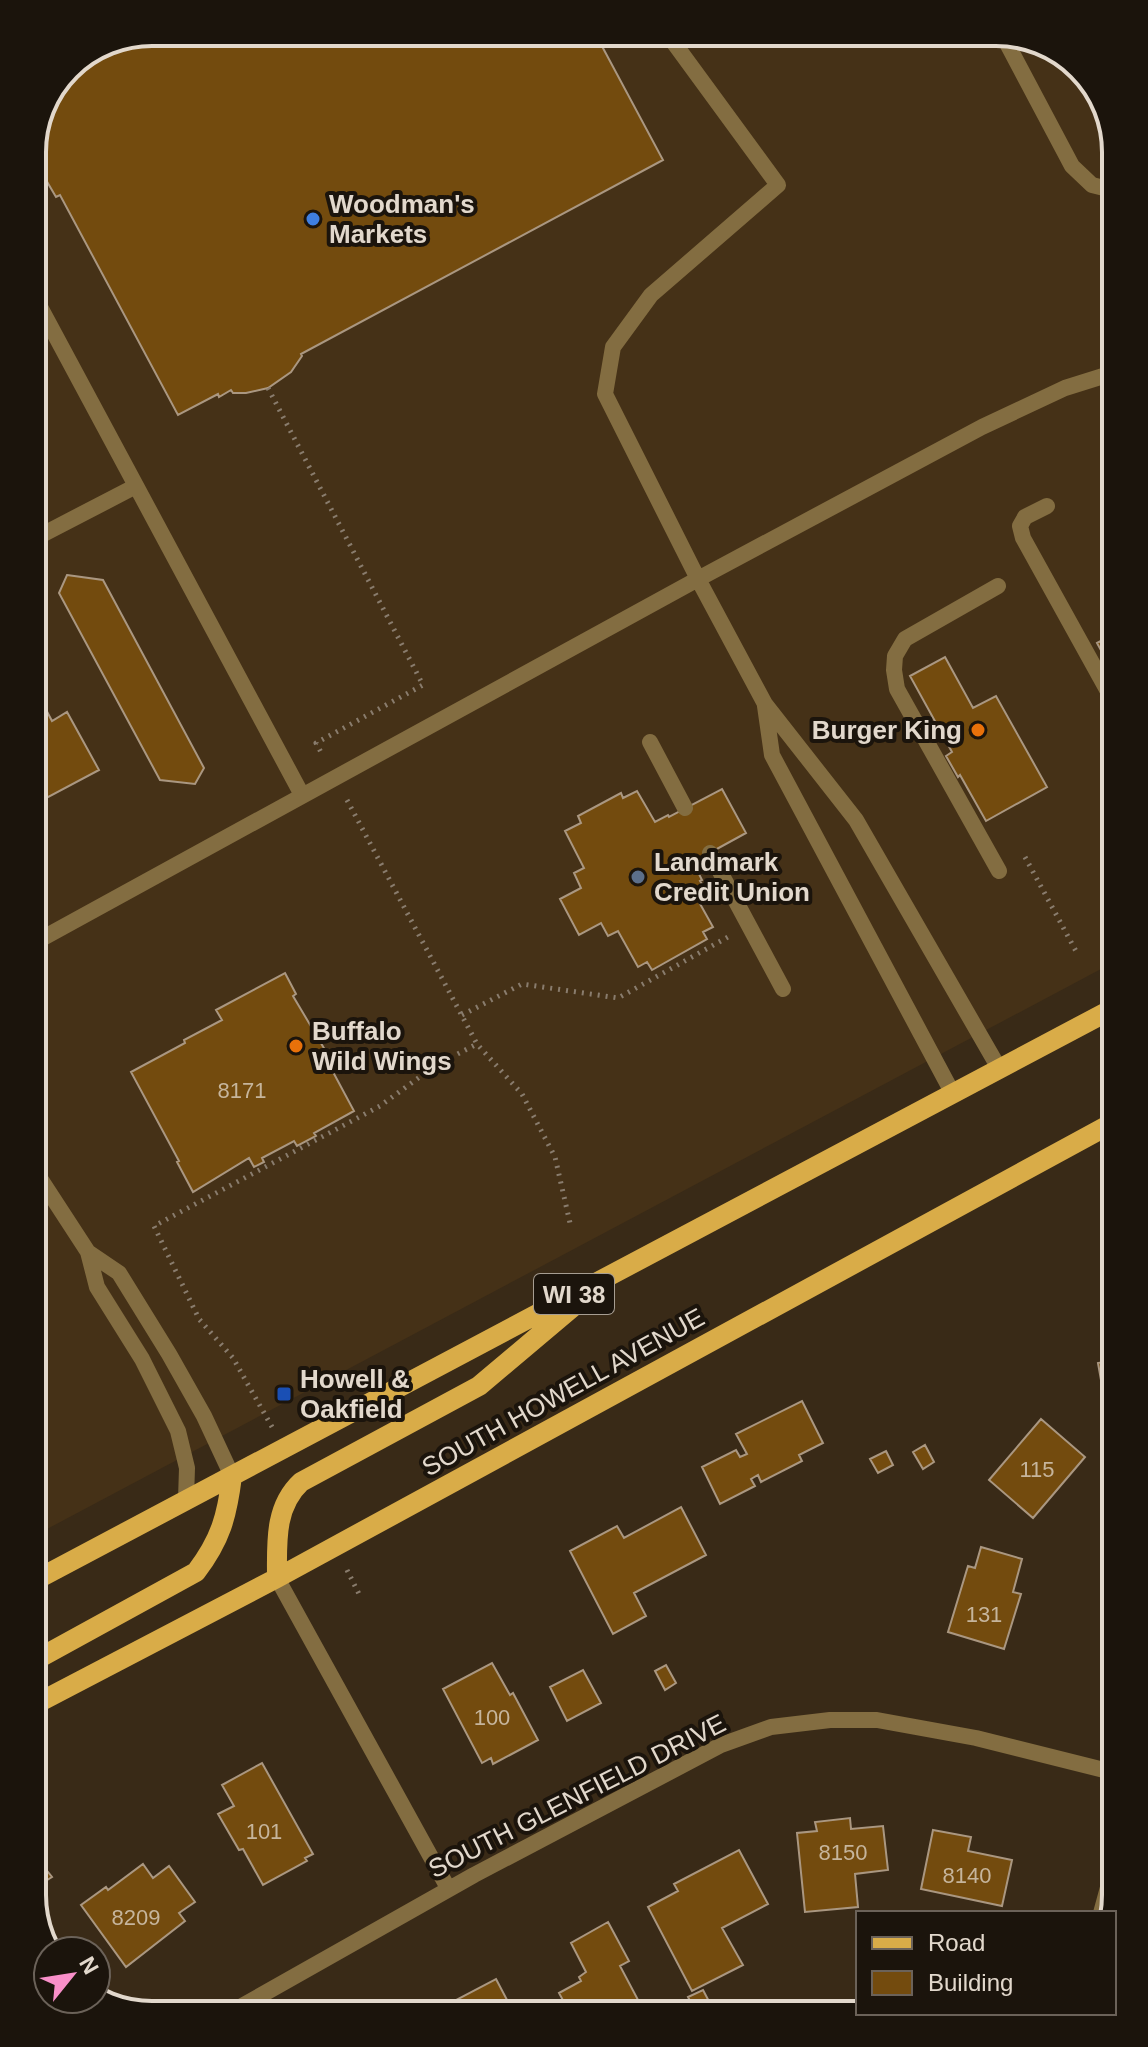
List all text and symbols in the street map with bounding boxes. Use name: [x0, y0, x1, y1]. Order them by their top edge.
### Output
place label: Woodman's Markets: [329, 189, 475, 249]
marker: Woodman's Markets: [304, 210, 322, 228]
place label: Burger King: [812, 715, 962, 745]
marker: Burger King: [969, 721, 987, 739]
place label: Landmark Credit Union: [654, 847, 810, 907]
marker: Landmark Credit Union: [629, 868, 647, 886]
place label: Buffalo Wild Wings: [312, 1016, 452, 1076]
marker: Buffalo Wild Wings: [287, 1037, 305, 1055]
house number: 8171: [218, 1078, 266, 1103]
road number: WI 38: [534, 1274, 614, 1314]
street label: SOUTH HOWELL AVENUE: [417, 1302, 709, 1482]
place label: Howell & Oakfield: [300, 1364, 410, 1424]
marker: Howell & Oakfield: [275, 1385, 293, 1403]
house number: 115: [1019, 1457, 1055, 1482]
house number: 131: [966, 1602, 1002, 1627]
house number: 100: [474, 1705, 510, 1730]
street label: SOUTH GLENFIELD DRIVE: [423, 1708, 731, 1884]
house number: 101: [246, 1819, 282, 1844]
house number: 8150: [819, 1840, 867, 1865]
house number: 8140: [943, 1863, 991, 1888]
house number: 8209: [112, 1905, 160, 1930]
legend: [856, 1911, 1116, 2015]
text: Road: [928, 1929, 985, 1956]
north arrow: [32, 1935, 112, 2015]
text: N: [74, 1952, 104, 1978]
text: Building: [928, 1969, 1013, 1996]

